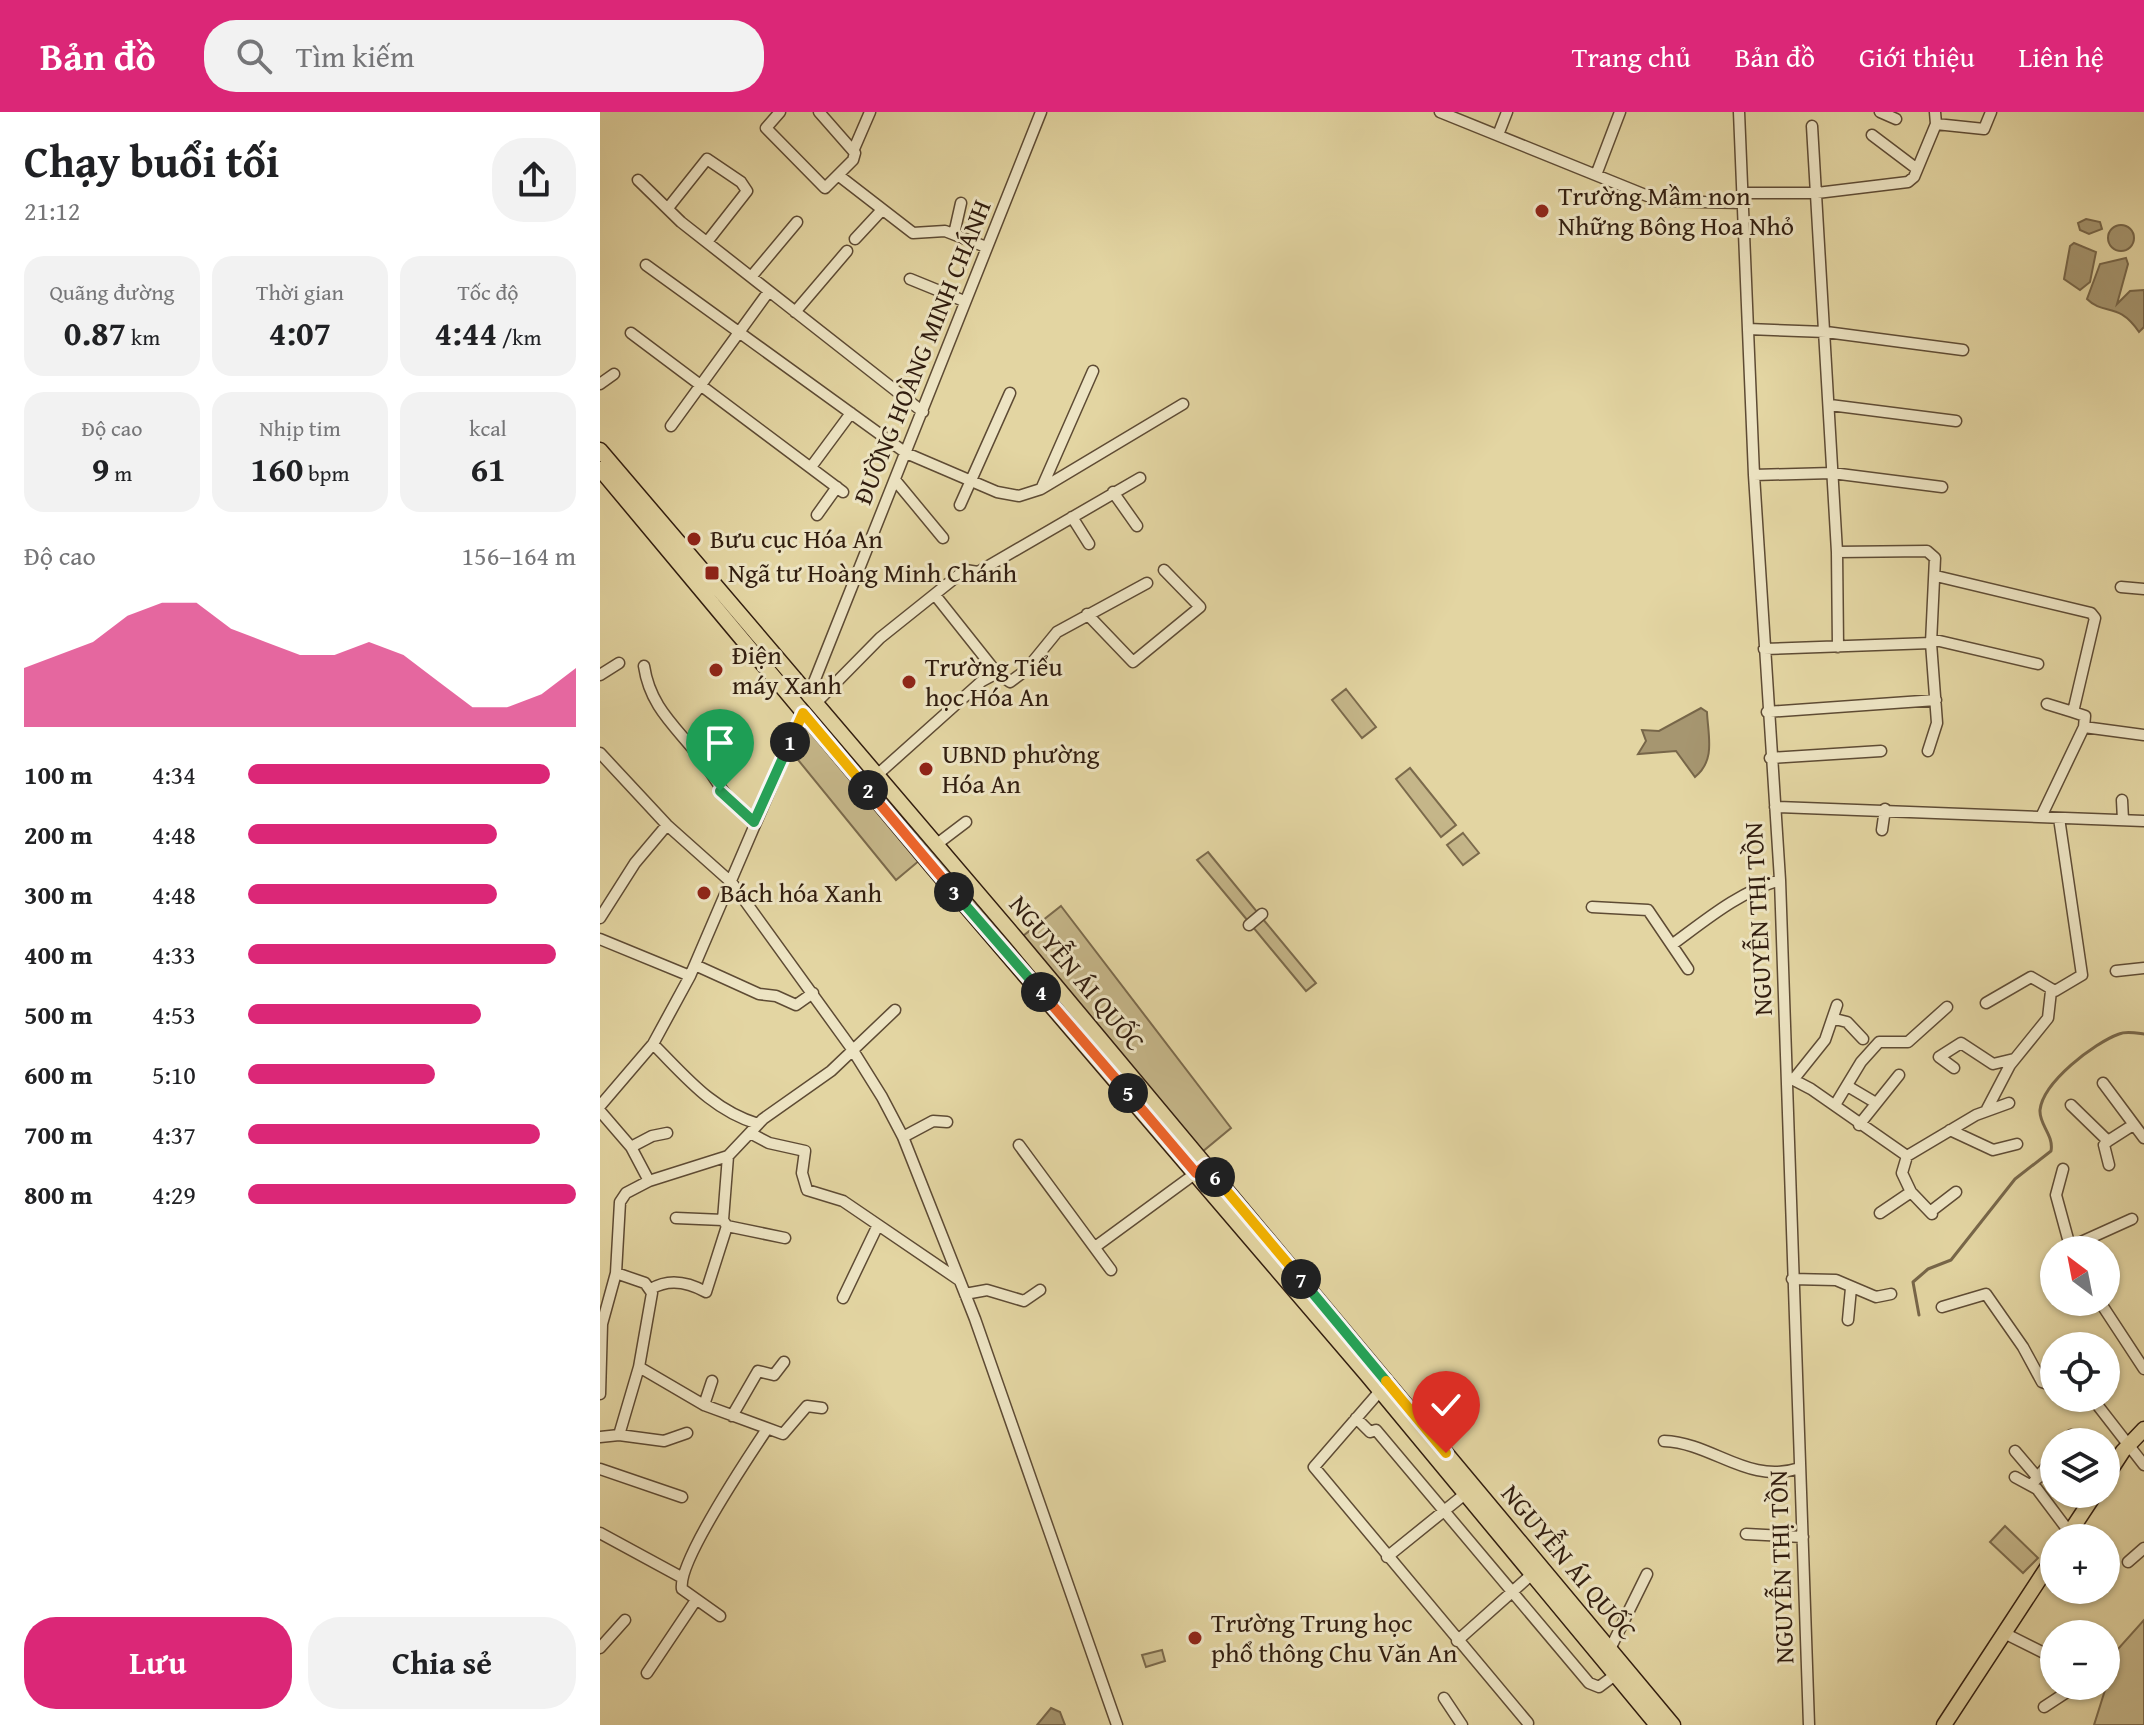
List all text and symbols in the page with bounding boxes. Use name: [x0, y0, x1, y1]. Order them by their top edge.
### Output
search box: [204, 20, 764, 92]
text: Bản đồ: [40, 28, 156, 84]
icon: search: [232, 34, 276, 78]
text: Tìm kiếm: [296, 34, 414, 78]
text: Trang chủ: [1572, 36, 1691, 77]
text: Bản đồ: [1735, 36, 1815, 77]
text: Giới thiệu: [1859, 36, 1975, 77]
text: Liên hệ: [2019, 36, 2104, 77]
text: Chạy buổi tối: [24, 129, 279, 193]
button: share: [492, 138, 576, 222]
place label: Trường Mầm non Những Bông Hoa Nhỏ: [1558, 176, 1794, 245]
text: 21:12: [24, 191, 80, 230]
street label: ĐƯỜNG HOÀNG MINH CHÁNH: [842, 194, 1001, 510]
marker: Trường Mầm non Những Bông Hoa Nhỏ: [1533, 202, 1551, 220]
text: Quãng đường: [50, 276, 175, 308]
text: Thời gian: [256, 276, 344, 308]
text: Tốc độ: [457, 276, 519, 308]
text: 0.87: [64, 308, 126, 357]
text: 4:07: [269, 308, 331, 357]
text: 4:44: [435, 308, 497, 357]
text: km: [126, 321, 160, 353]
text: /km: [497, 321, 541, 353]
text: Độ cao: [82, 412, 142, 444]
text: Nhịp tim: [259, 412, 341, 444]
text: kcal: [469, 412, 507, 444]
text: 9: [92, 444, 109, 493]
text: 160: [251, 444, 303, 493]
text: 61: [470, 444, 506, 493]
text: m: [109, 457, 132, 489]
text: bpm: [303, 457, 349, 489]
place label: Bưu cục Hóa An: [710, 519, 883, 558]
marker: Bưu cục Hóa An: [685, 530, 703, 548]
text: Độ cao: [24, 536, 96, 575]
text: 156–164 m: [462, 536, 576, 575]
place label: Ngã tư Hoàng Minh Chánh: [728, 553, 1018, 592]
marker: Ngã tư Hoàng Minh Chánh: [703, 564, 721, 582]
place label: Điện máy Xanh: [732, 635, 842, 704]
place label: Trường Tiểu học Hóa An: [925, 647, 1063, 716]
marker: Điện máy Xanh: [707, 661, 725, 679]
marker: Trường Tiểu học Hóa An: [900, 673, 918, 691]
pin: [686, 709, 754, 791]
icon: arrive: [698, 721, 742, 765]
pin: 1: [770, 722, 810, 762]
text: 1: [784, 726, 796, 758]
place label: UBND phường Hóa An: [942, 734, 1100, 803]
text: 100 m: [24, 755, 92, 794]
text: 4:34: [152, 755, 196, 794]
marker: UBND phường Hóa An: [917, 760, 935, 778]
pin: 2: [848, 770, 888, 810]
text: 2: [862, 774, 874, 806]
text: 200 m: [24, 815, 92, 854]
text: 4:48: [152, 815, 196, 854]
street label: NGUYỄN THỊ TỒN: [1733, 821, 1782, 1017]
pin: 3: [934, 872, 974, 912]
place label: Bách hóa Xanh: [720, 873, 882, 912]
text: 300 m: [24, 875, 92, 914]
text: 4:48: [152, 875, 196, 914]
text: 3: [948, 876, 960, 908]
marker: Bách hóa Xanh: [695, 884, 713, 902]
street label: NGUYỄN ÁI QUỐC: [1000, 886, 1154, 1059]
text: 400 m: [24, 935, 92, 974]
text: 4:33: [152, 935, 196, 974]
pin: 4: [1021, 972, 1061, 1012]
text: 4: [1035, 976, 1047, 1008]
text: 500 m: [24, 995, 92, 1034]
text: 4:53: [152, 995, 196, 1034]
text: 600 m: [24, 1055, 92, 1094]
text: 5:10: [152, 1055, 196, 1094]
pin: 5: [1108, 1073, 1148, 1113]
text: 5: [1122, 1077, 1134, 1109]
text: 700 m: [24, 1115, 92, 1154]
text: 4:37: [152, 1115, 196, 1154]
pin: 6: [1195, 1157, 1235, 1197]
text: 6: [1209, 1161, 1221, 1193]
text: 800 m: [24, 1175, 92, 1214]
text: 4:29: [152, 1175, 196, 1214]
north arrow: [2040, 1236, 2120, 1316]
map controls: [2040, 1236, 2120, 1700]
pin: 7: [1281, 1259, 1321, 1299]
text: 7: [1295, 1263, 1307, 1295]
button: locate: [2040, 1332, 2120, 1412]
pin: [1412, 1371, 1480, 1453]
icon: check: [1424, 1383, 1468, 1427]
button: layers: [2040, 1428, 2120, 1508]
street label: NGUYỄN THỊ TỒN: [1758, 1469, 1803, 1665]
street label: NGUYỄN ÁI QUỐC: [1492, 1475, 1646, 1648]
button: +: [2040, 1524, 2120, 1604]
place label: Trường Trung học phổ thông Chu Văn An: [1211, 1603, 1458, 1672]
button: Lưu: [24, 1617, 292, 1709]
button: Chia sẻ: [308, 1617, 576, 1709]
button: −: [2040, 1620, 2120, 1700]
marker: Trường Trung học phổ thông Chu Văn An: [1186, 1629, 1204, 1647]

